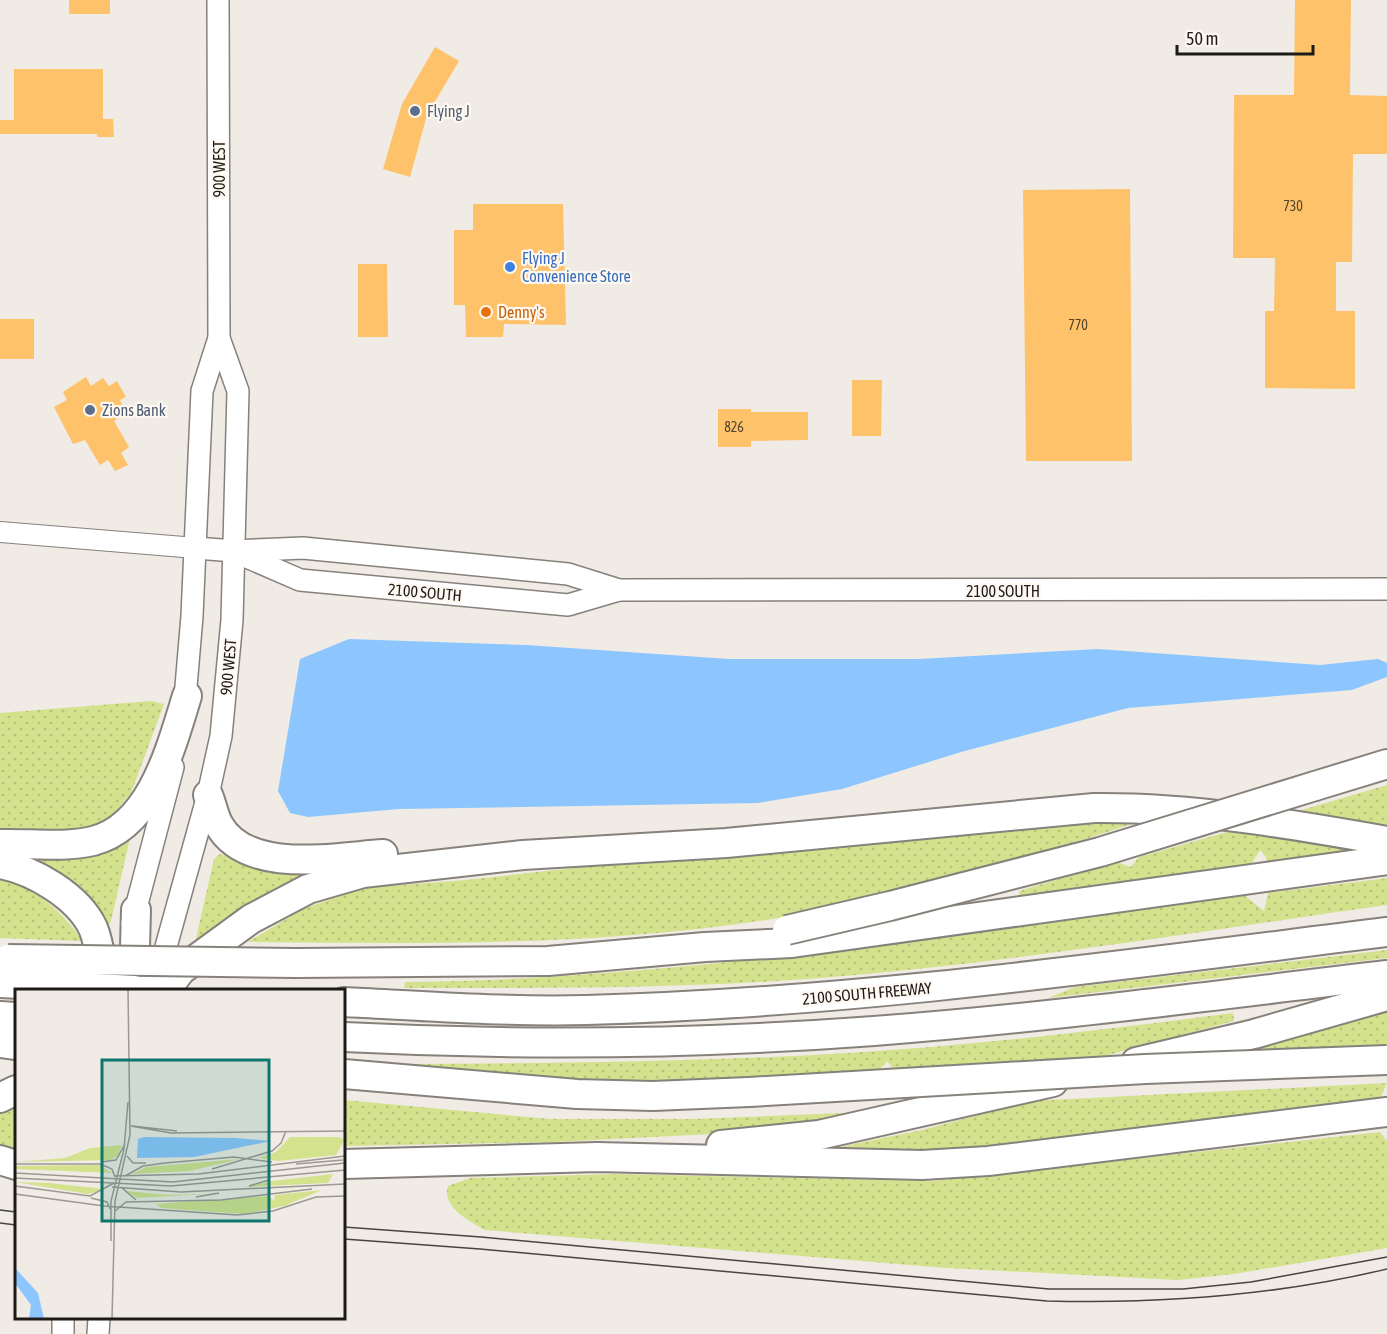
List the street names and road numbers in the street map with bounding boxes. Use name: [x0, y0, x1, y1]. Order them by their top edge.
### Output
street label: 900 WEST: [210, 141, 228, 197]
street label: 2100 SOUTH: [387, 580, 463, 604]
street label: 2100 SOUTH: [966, 582, 1040, 600]
street label: 900 WEST: [217, 638, 239, 696]
street label: 2100 SOUTH FREEWAY: [802, 978, 933, 1008]

